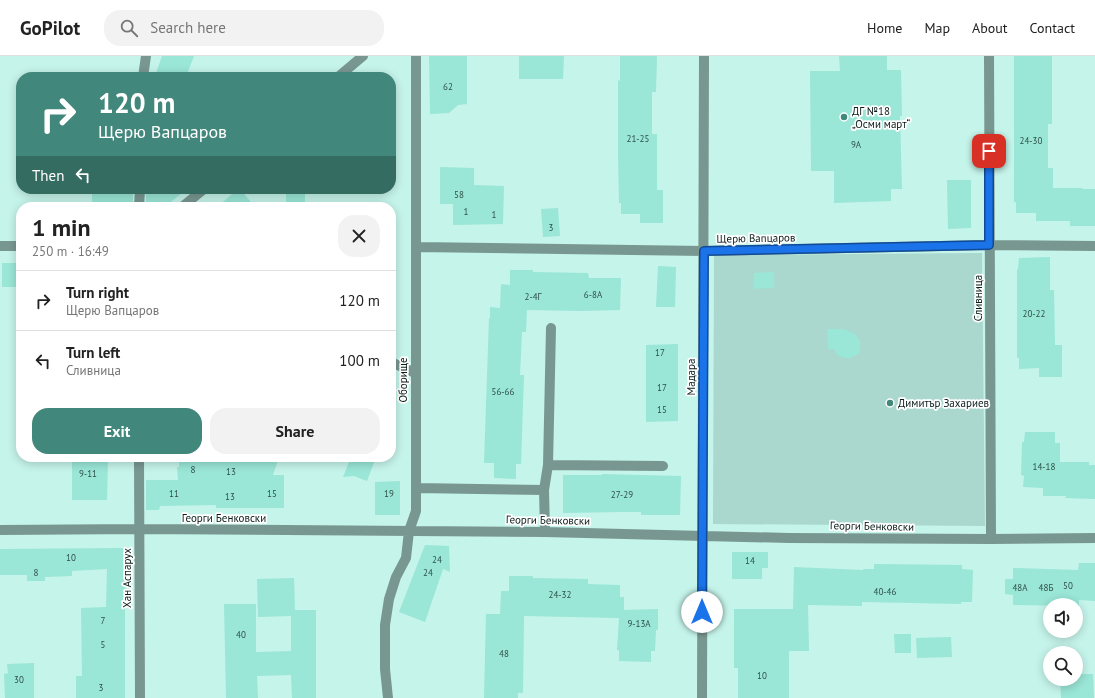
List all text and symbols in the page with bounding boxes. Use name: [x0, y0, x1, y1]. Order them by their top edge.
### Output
search box: [104, 10, 384, 46]
text: GoPilot: [20, 16, 80, 40]
icon: search: [118, 17, 140, 39]
text: Search here: [150, 18, 226, 37]
text: Home: [867, 19, 902, 37]
text: Map: [924, 19, 950, 37]
text: About: [972, 19, 1008, 37]
text: Contact: [1030, 19, 1075, 37]
house number: 62: [443, 81, 453, 92]
text: 120 m: [98, 84, 175, 121]
icon: right: [32, 88, 84, 140]
place label: ДГ №18 „Осми март“: [852, 104, 911, 131]
marker: ДГ №18 „Осми март“: [839, 112, 849, 122]
text: Щерю Вапцаров: [98, 120, 227, 143]
house number: 21-25: [627, 133, 650, 144]
pin: [972, 134, 1006, 168]
house number: 24-30: [1020, 135, 1043, 146]
house number: 9А: [851, 139, 862, 150]
icon: arrive: [978, 140, 1000, 162]
icon: left: [72, 164, 94, 186]
text: Then: [32, 166, 64, 185]
house number: 58: [454, 189, 464, 200]
house number: 1: [464, 206, 469, 217]
house number: 1: [492, 209, 497, 220]
text: 1 min: [32, 212, 91, 243]
button: close: [338, 215, 380, 257]
house number: 3: [549, 222, 554, 233]
street label: Щерю Вапцаров: [716, 230, 796, 246]
text: 250 m · 16:49: [32, 243, 109, 260]
street label: Сливница: [971, 275, 985, 321]
text: Turn right: [66, 283, 129, 302]
house number: 6-8А: [584, 289, 603, 300]
icon: right: [32, 290, 54, 312]
text: 120 m: [339, 291, 380, 310]
house number: 2-4Г: [524, 291, 543, 302]
text: Щерю Вапцаров: [66, 302, 159, 319]
house number: 20-22: [1023, 308, 1046, 319]
text: Turn left: [66, 343, 120, 362]
house number: 17: [655, 347, 665, 358]
icon: left: [32, 350, 54, 372]
text: 100 m: [339, 351, 380, 370]
street label: Оборище: [396, 357, 410, 403]
street label: Мадара: [684, 359, 698, 395]
text: Сливница: [66, 362, 121, 379]
house number: 17: [657, 382, 667, 393]
house number: 56-66: [492, 386, 515, 397]
place label: Димитър Захариев: [898, 396, 989, 410]
marker: Димитър Захариев: [885, 398, 895, 408]
house number: 15: [657, 404, 667, 415]
button: Exit: [32, 408, 202, 454]
button: Share: [210, 408, 380, 454]
house number: 14-18: [1033, 461, 1056, 472]
house number: 8: [191, 464, 196, 475]
house number: 13: [226, 466, 236, 477]
house number: 9-11: [79, 468, 97, 479]
house number: 11: [169, 488, 179, 499]
house number: 15: [267, 488, 277, 499]
house number: 19: [384, 488, 394, 499]
house number: 27-29: [611, 489, 633, 500]
house number: 13: [225, 491, 235, 502]
street label: Георги Бенковски: [182, 511, 266, 525]
street label: Георги Бенковски: [506, 512, 590, 528]
street label: Георги Бенковски: [830, 518, 914, 534]
street label: Хан Аспарух: [120, 548, 134, 608]
house number: 10: [66, 552, 76, 563]
house number: 24: [432, 554, 442, 565]
house number: 14: [745, 555, 755, 566]
house number: 8: [34, 567, 39, 578]
house number: 24: [423, 567, 433, 578]
house number: 50: [1063, 580, 1073, 591]
house number: 48А: [1012, 582, 1028, 593]
house number: 48Б: [1039, 582, 1053, 593]
house number: 40-46: [874, 586, 897, 597]
house number: 24-32: [549, 589, 572, 600]
position arrow: [681, 591, 723, 633]
map controls: [1043, 598, 1083, 686]
button: sound: [1043, 598, 1083, 638]
house number: 7: [101, 615, 106, 626]
house number: 9-13А: [627, 618, 651, 629]
house number: 40: [236, 629, 246, 640]
house number: 5: [101, 639, 106, 650]
button: search: [1043, 646, 1083, 686]
house number: 48: [499, 648, 509, 659]
house number: 10: [757, 670, 767, 681]
house number: 30: [14, 674, 24, 685]
house number: 3: [99, 682, 104, 693]

